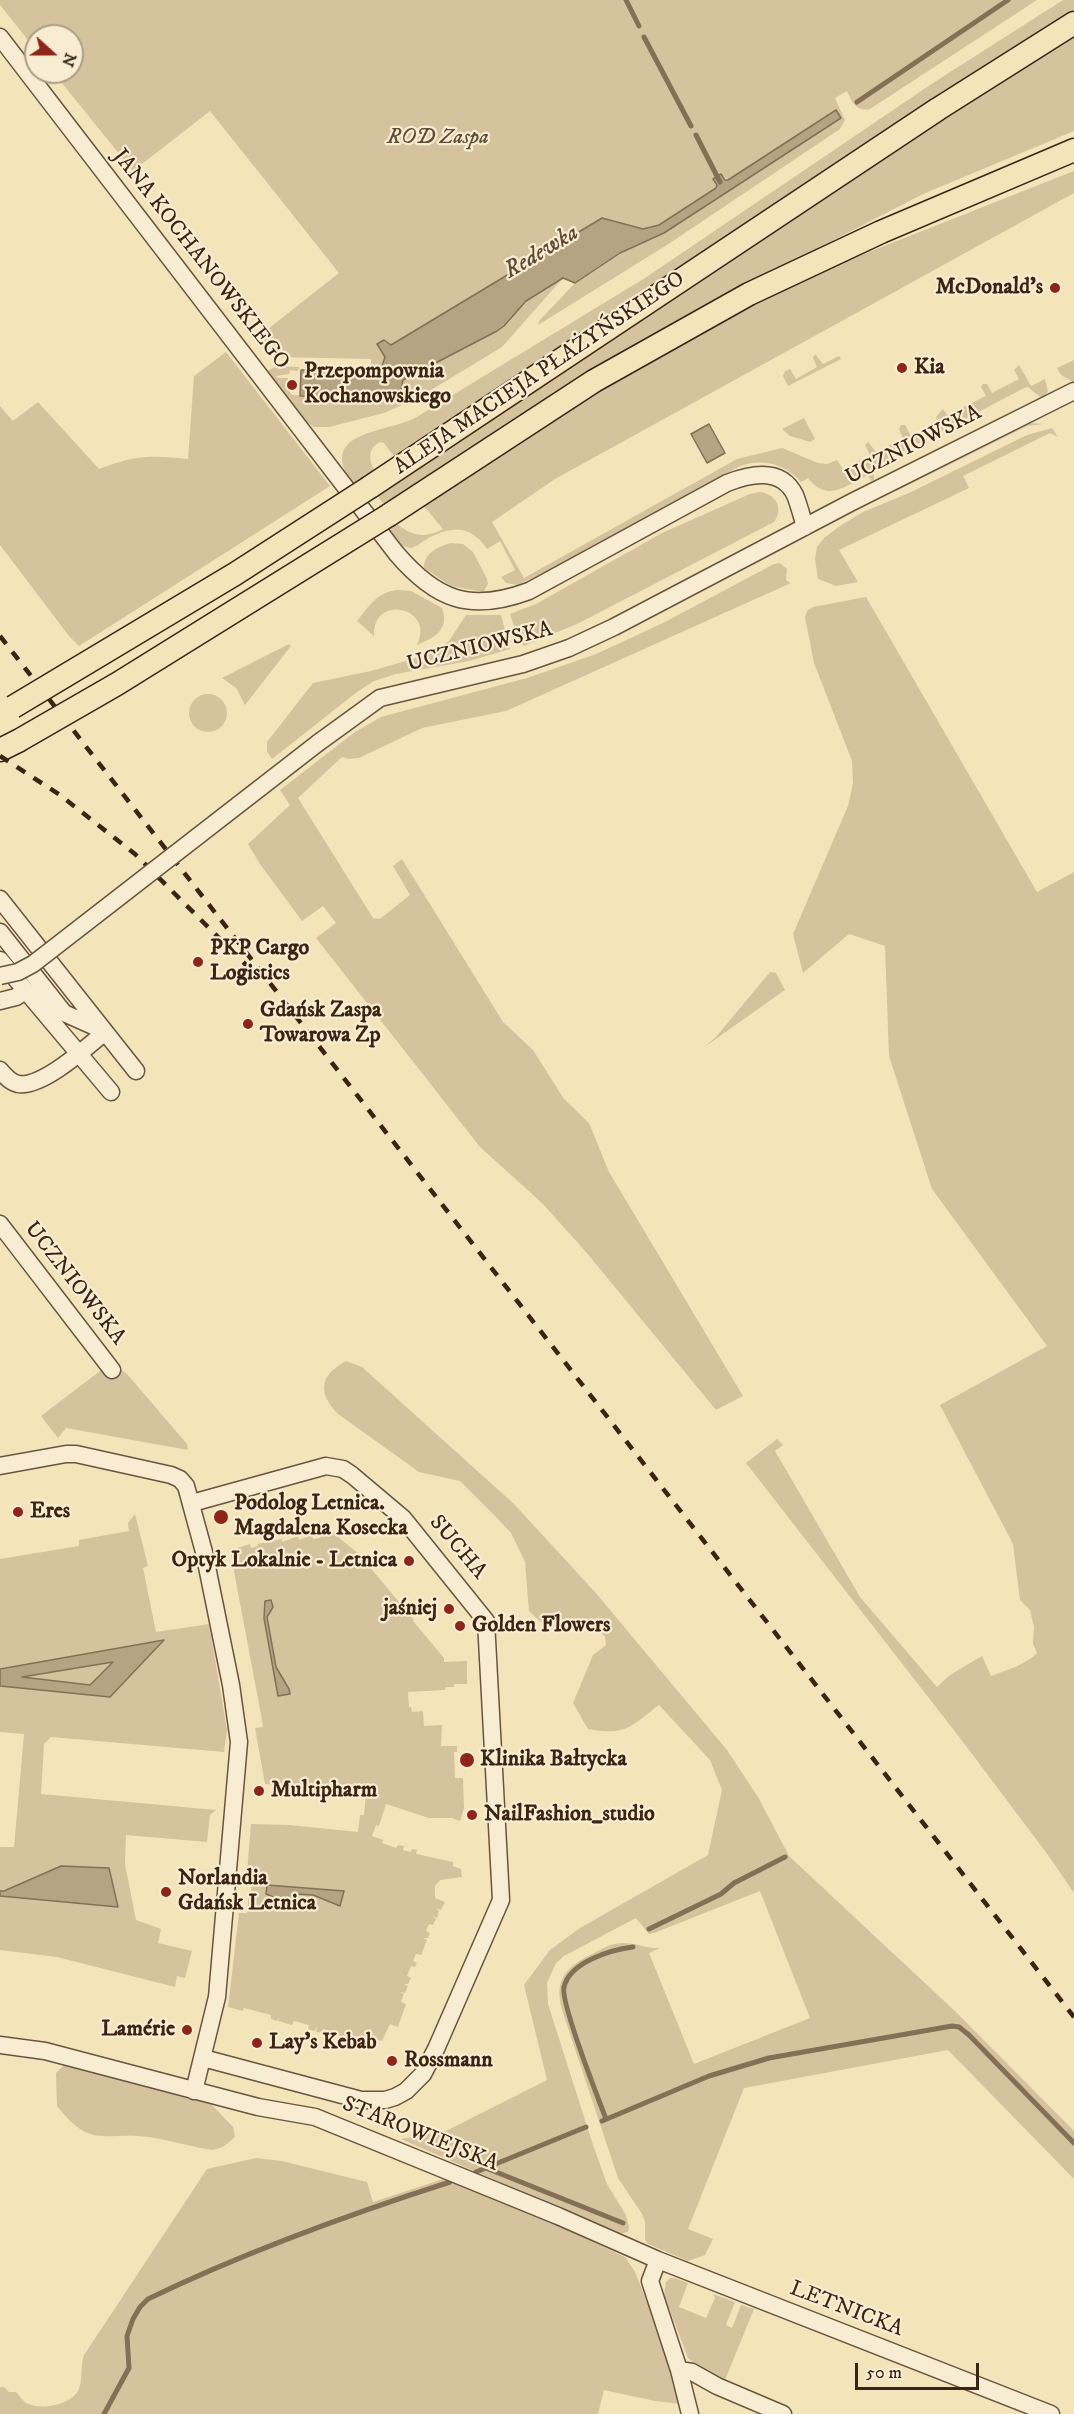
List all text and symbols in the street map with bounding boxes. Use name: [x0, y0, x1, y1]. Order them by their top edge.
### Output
north arrow: [24, 24, 84, 84]
text: N: [57, 50, 81, 69]
park label: ROD Zaspa: [387, 125, 489, 151]
street label: JANA KOCHANOWSKIEGO: [106, 145, 294, 375]
water label: Redewka: [499, 219, 585, 287]
street label: ALEJA MACIEJA PŁAŻYŃSKIEGO: [390, 267, 690, 481]
place label: McDonald's: [936, 275, 1043, 301]
marker: McDonald's: [1048, 281, 1062, 295]
place label: Kia: [914, 355, 944, 381]
place label: Przepompownia Kochanowskiego: [304, 359, 451, 410]
marker: Kia: [895, 361, 909, 375]
marker: Przepompownia Kochanowskiego: [285, 378, 299, 392]
street label: UCZNIOWSKA: [842, 400, 986, 492]
street label: UCZNIOWSKA: [405, 617, 555, 679]
place label: PKP Cargo Logistics: [210, 936, 309, 987]
marker: PKP Cargo Logistics: [191, 955, 205, 969]
place label: Gdańsk Zaspa Towarowa Zp: [260, 998, 381, 1050]
marker: Gdańsk Zaspa Towarowa Zp: [241, 1017, 255, 1031]
street label: UCZNIOWSKA: [18, 1217, 130, 1351]
place label: Podolog Letnica. Magdalena Kosecka: [234, 1491, 408, 1542]
place label: Eres: [30, 1499, 70, 1525]
marker: Eres: [11, 1505, 25, 1519]
marker: Podolog Letnica. Magdalena Kosecka: [212, 1508, 230, 1526]
street label: SUCHA: [423, 1511, 491, 1585]
place label: Optyk Lokalnie - Letnica: [172, 1548, 397, 1574]
marker: Optyk Lokalnie - Letnica: [402, 1554, 416, 1568]
place label: jaśniej: [383, 1596, 437, 1622]
marker: jaśniej: [442, 1602, 456, 1616]
place label: Golden Flowers: [472, 1613, 610, 1639]
marker: Golden Flowers: [453, 1619, 467, 1633]
place label: Klinika Bałtycka: [480, 1747, 627, 1773]
marker: Klinika Bałtycka: [458, 1751, 476, 1769]
place label: Multipharm: [271, 1778, 377, 1804]
marker: Multipharm: [252, 1784, 266, 1798]
place label: NailFashion_studio: [484, 1802, 655, 1828]
marker: NailFashion_studio: [465, 1808, 479, 1822]
place label: Norlandia Gdańsk Letnica: [178, 1866, 316, 1918]
marker: Norlandia Gdańsk Letnica: [159, 1885, 173, 1899]
place label: Lamérie: [101, 2017, 175, 2043]
marker: Lamérie: [180, 2023, 194, 2037]
place label: Lay's Kebab: [269, 2030, 376, 2056]
marker: Lay's Kebab: [250, 2036, 264, 2050]
place label: Rossmann: [404, 2048, 493, 2074]
marker: Rossmann: [385, 2054, 399, 2068]
street label: STAROWIEJSKA: [338, 2092, 502, 2178]
street label: LETNICKA: [786, 2276, 906, 2344]
scale bar: [858, 2351, 982, 2389]
text: 50 m: [866, 2362, 902, 2384]

